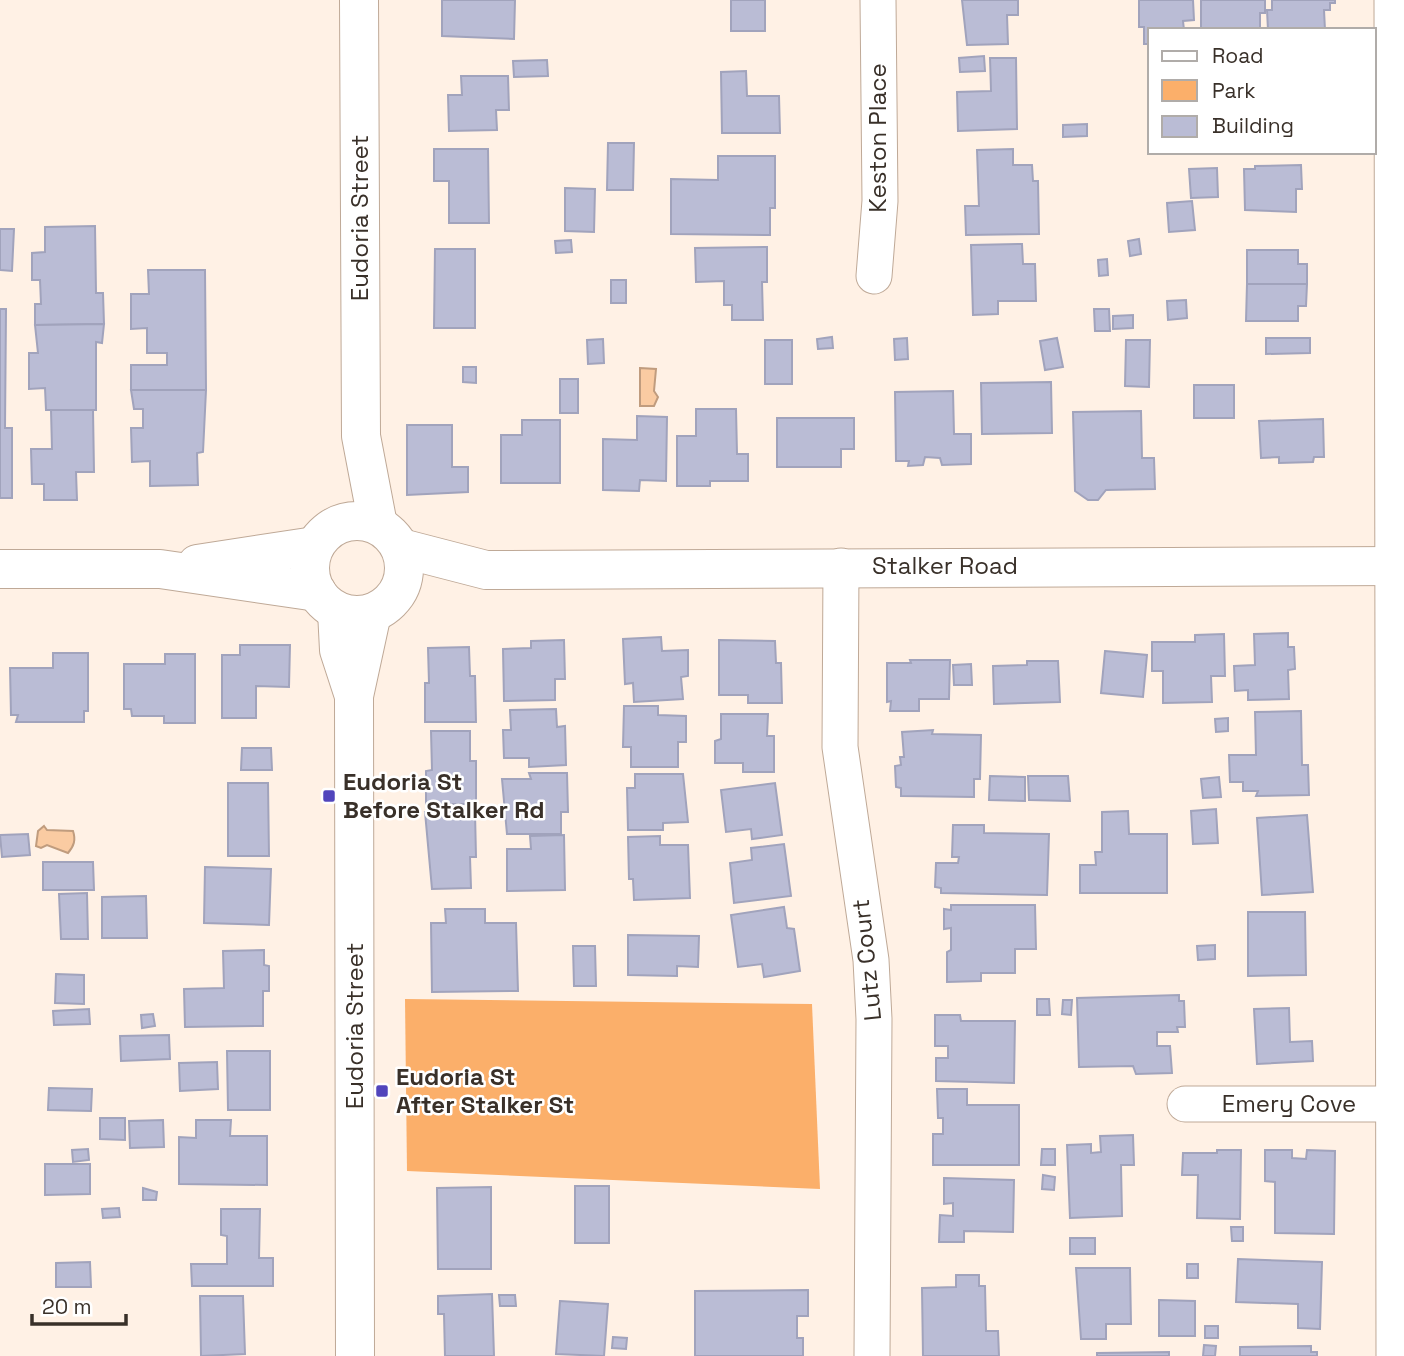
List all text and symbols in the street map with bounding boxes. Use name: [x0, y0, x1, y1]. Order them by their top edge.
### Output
legend: [1148, 28, 1376, 154]
text: Road: [1212, 42, 1264, 69]
street label: Keston Place: [862, 63, 893, 213]
text: Park: [1212, 77, 1256, 104]
text: Building: [1212, 112, 1294, 139]
street label: Eudoria Street: [344, 135, 375, 301]
street label: Stalker Road: [872, 550, 1018, 581]
place label: Eudoria St Before Stalker Rd: [343, 766, 545, 825]
marker: Eudoria St Before Stalker Rd: [321, 788, 337, 804]
street label: Lutz Court: [845, 898, 888, 1023]
street label: Eudoria Street: [339, 943, 370, 1109]
place label: Eudoria St After Stalker St: [396, 1061, 574, 1120]
marker: Eudoria St After Stalker St: [374, 1083, 390, 1099]
street label: Emery Cove: [1222, 1088, 1356, 1119]
scale bar: [32, 1282, 126, 1326]
text: 20 m: [42, 1293, 92, 1320]

